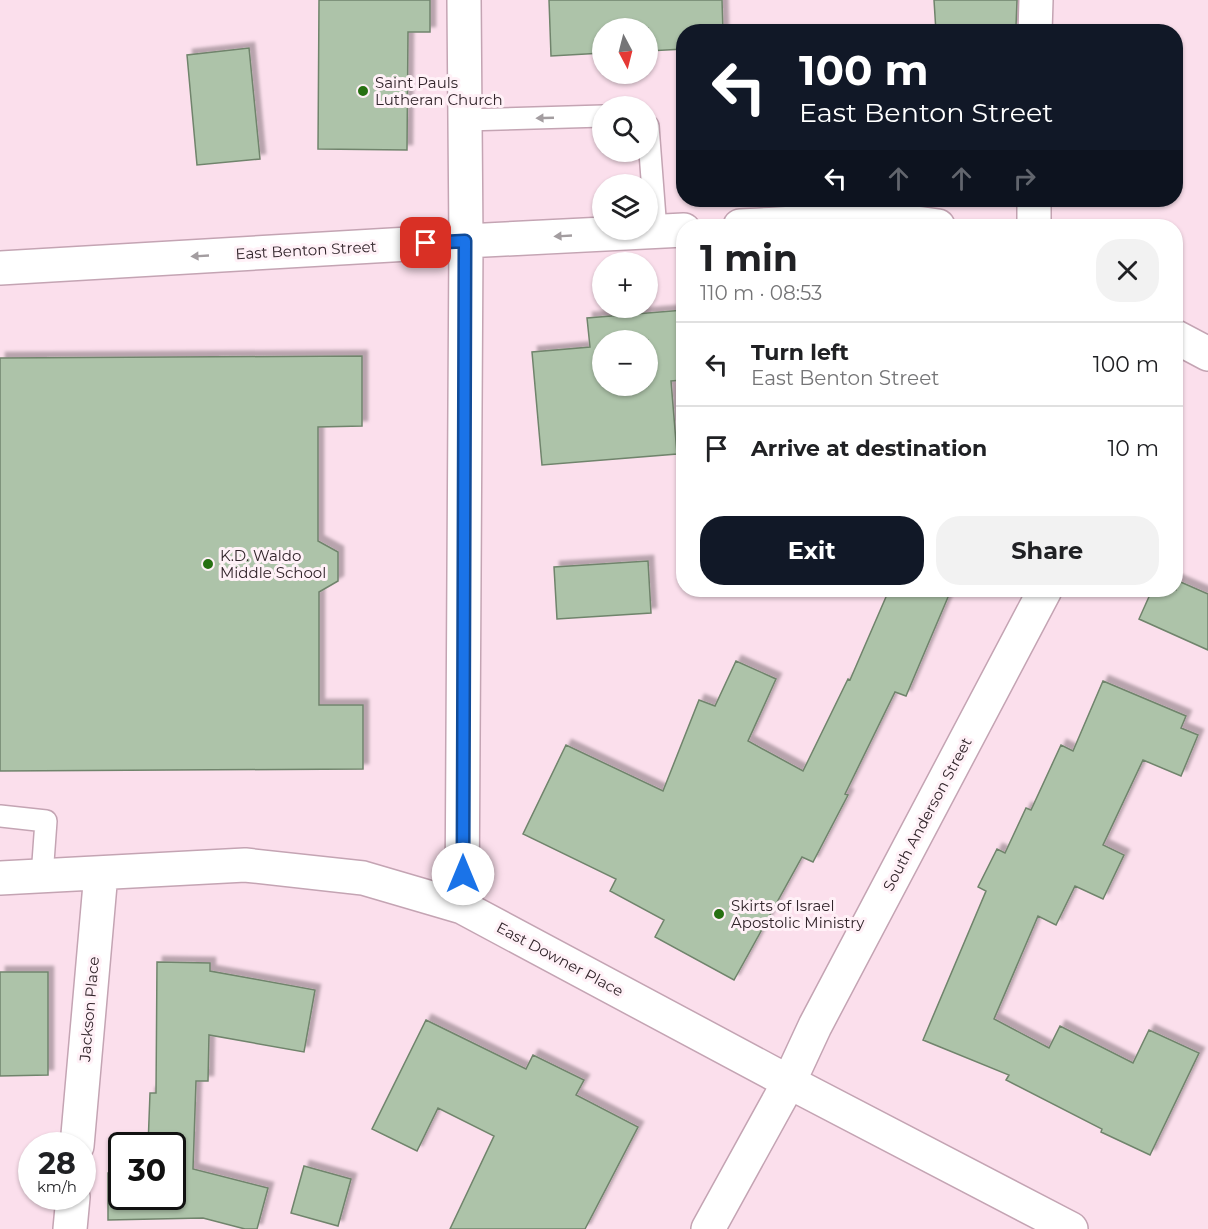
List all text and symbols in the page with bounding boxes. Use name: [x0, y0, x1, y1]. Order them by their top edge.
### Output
north arrow: [592, 18, 658, 84]
map controls: [592, 18, 658, 396]
text: 100 m: [799, 44, 928, 96]
icon: left: [700, 48, 778, 126]
place label: Saint Pauls Lutheran Church: [375, 73, 503, 109]
marker: Saint Pauls Lutheran Church: [356, 84, 370, 98]
button: search: [592, 96, 658, 162]
text: East Benton Street: [799, 96, 1053, 129]
one-way arrow: [535, 113, 554, 122]
icon: left: [819, 162, 852, 195]
icon: ahead: [882, 162, 915, 195]
icon: ahead: [945, 162, 978, 195]
icon: right: [1008, 162, 1041, 195]
button: layers: [592, 174, 658, 240]
pin: [400, 217, 451, 268]
icon: arrive: [409, 226, 442, 259]
one-way arrow: [553, 231, 572, 241]
text: 1 min: [700, 236, 798, 280]
street label: East Benton Street: [235, 237, 377, 263]
button: close: [1096, 239, 1159, 302]
one-way arrow: [191, 252, 210, 261]
button: +: [592, 252, 658, 318]
text: 110 m · 08:53: [700, 281, 822, 305]
button: −: [592, 330, 658, 396]
text: Turn left: [751, 339, 849, 366]
icon: left: [700, 348, 733, 381]
text: 100 m: [1093, 351, 1159, 378]
text: East Benton Street: [751, 366, 939, 390]
icon: arrive: [700, 432, 733, 465]
text: Arrive at destination: [751, 435, 987, 462]
text: 10 m: [1107, 435, 1159, 462]
button: Exit: [700, 516, 924, 585]
button: Share: [936, 516, 1159, 585]
place label: K.D. Waldo Middle School: [220, 546, 326, 582]
marker: K.D. Waldo Middle School: [201, 557, 215, 571]
street label: South Anderson Street: [878, 734, 976, 894]
position arrow: [431, 842, 495, 906]
place label: Skirts of Israel Apostolic Ministry: [731, 896, 865, 932]
marker: Skirts of Israel Apostolic Ministry: [712, 907, 726, 921]
street label: East Downer Place: [493, 918, 627, 1000]
street label: Jackson Place: [75, 956, 103, 1063]
speed limit sign: 30: [108, 1132, 186, 1210]
text: 28: [38, 1145, 76, 1182]
text: km/h: [37, 1177, 77, 1196]

